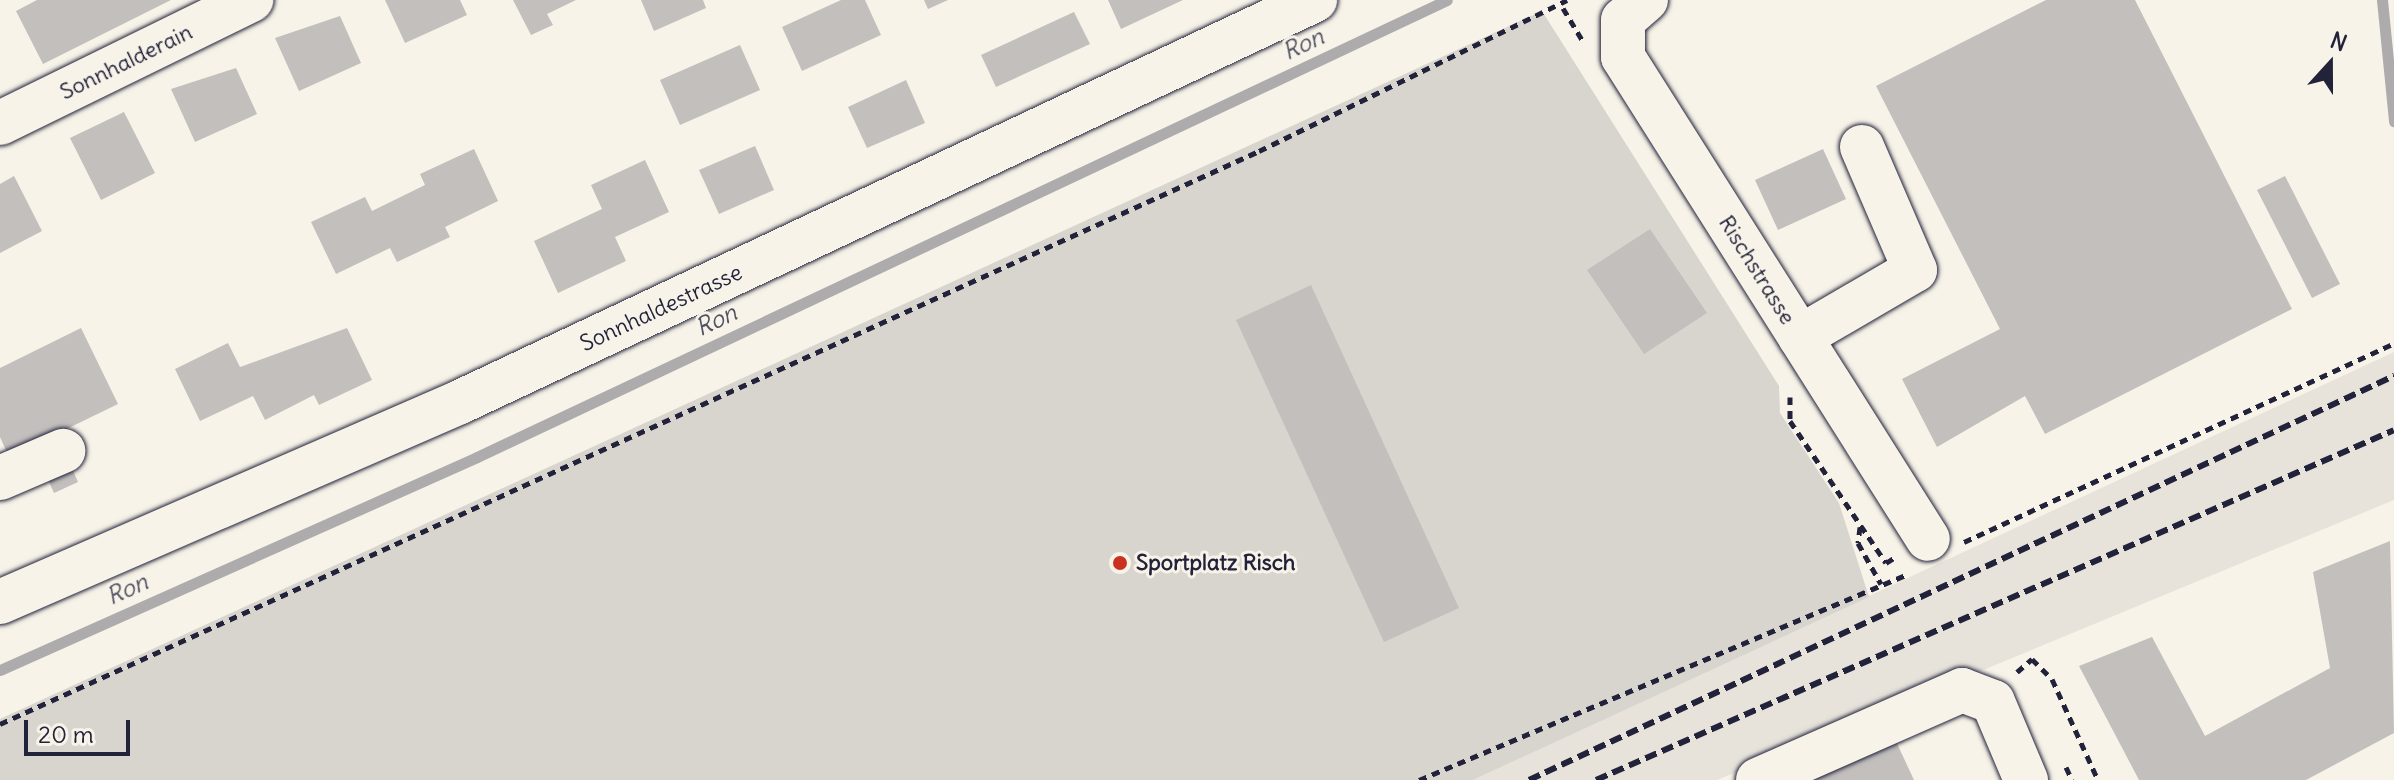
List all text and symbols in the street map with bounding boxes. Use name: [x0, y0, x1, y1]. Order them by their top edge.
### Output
street label: Sonnhalderain: [56, 19, 196, 105]
water label: Ron: [1278, 22, 1328, 66]
north arrow: [2290, 24, 2370, 104]
text: N: [2326, 26, 2351, 57]
street label: Rischstrasse: [1713, 211, 1801, 329]
street label: Sonnhaldestrasse: [576, 259, 746, 357]
water label: Ron: [691, 298, 741, 342]
place label: Sportplatz Risch: [1136, 550, 1296, 576]
marker: Sportplatz Risch: [1111, 554, 1129, 572]
water label: Ron: [102, 567, 152, 611]
scale bar: [28, 704, 134, 754]
text: 20 m: [38, 719, 94, 749]

